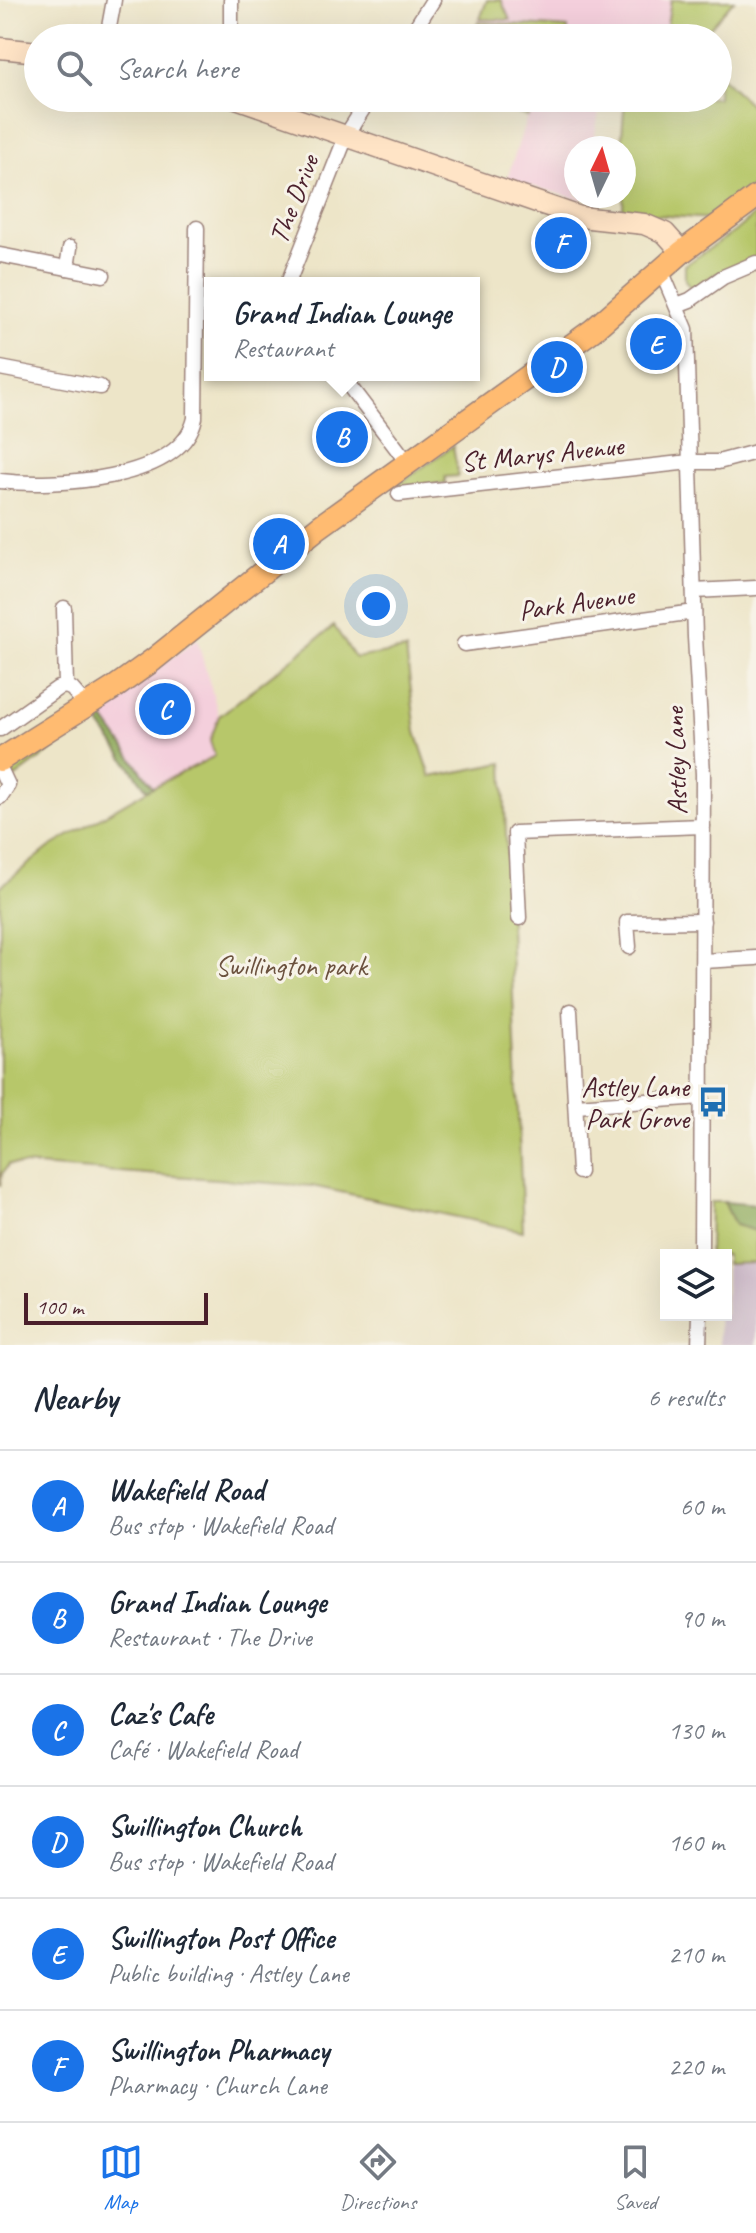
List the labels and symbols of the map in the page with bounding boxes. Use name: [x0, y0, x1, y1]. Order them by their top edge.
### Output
north arrow: [564, 136, 636, 208]
street label: The Drive: [261, 148, 327, 248]
pin: F: [535, 213, 587, 273]
pin: E: [630, 314, 682, 374]
pin: D: [531, 337, 583, 397]
pin: B: [316, 407, 368, 467]
street label: St Marys Avenue: [459, 427, 627, 479]
pin: A: [253, 514, 305, 574]
street label: Park Avenue: [516, 577, 638, 628]
your location: [356, 586, 396, 626]
pin: C: [139, 679, 191, 739]
street label: Astley Lane: [656, 705, 695, 815]
park label: Swillington park: [215, 948, 370, 983]
place label: Astley Lane Park Grove: [581, 1069, 691, 1136]
bus stop icon: Astley Lane Park Grove: [696, 1085, 730, 1119]
scale bar: [24, 1289, 208, 1325]

